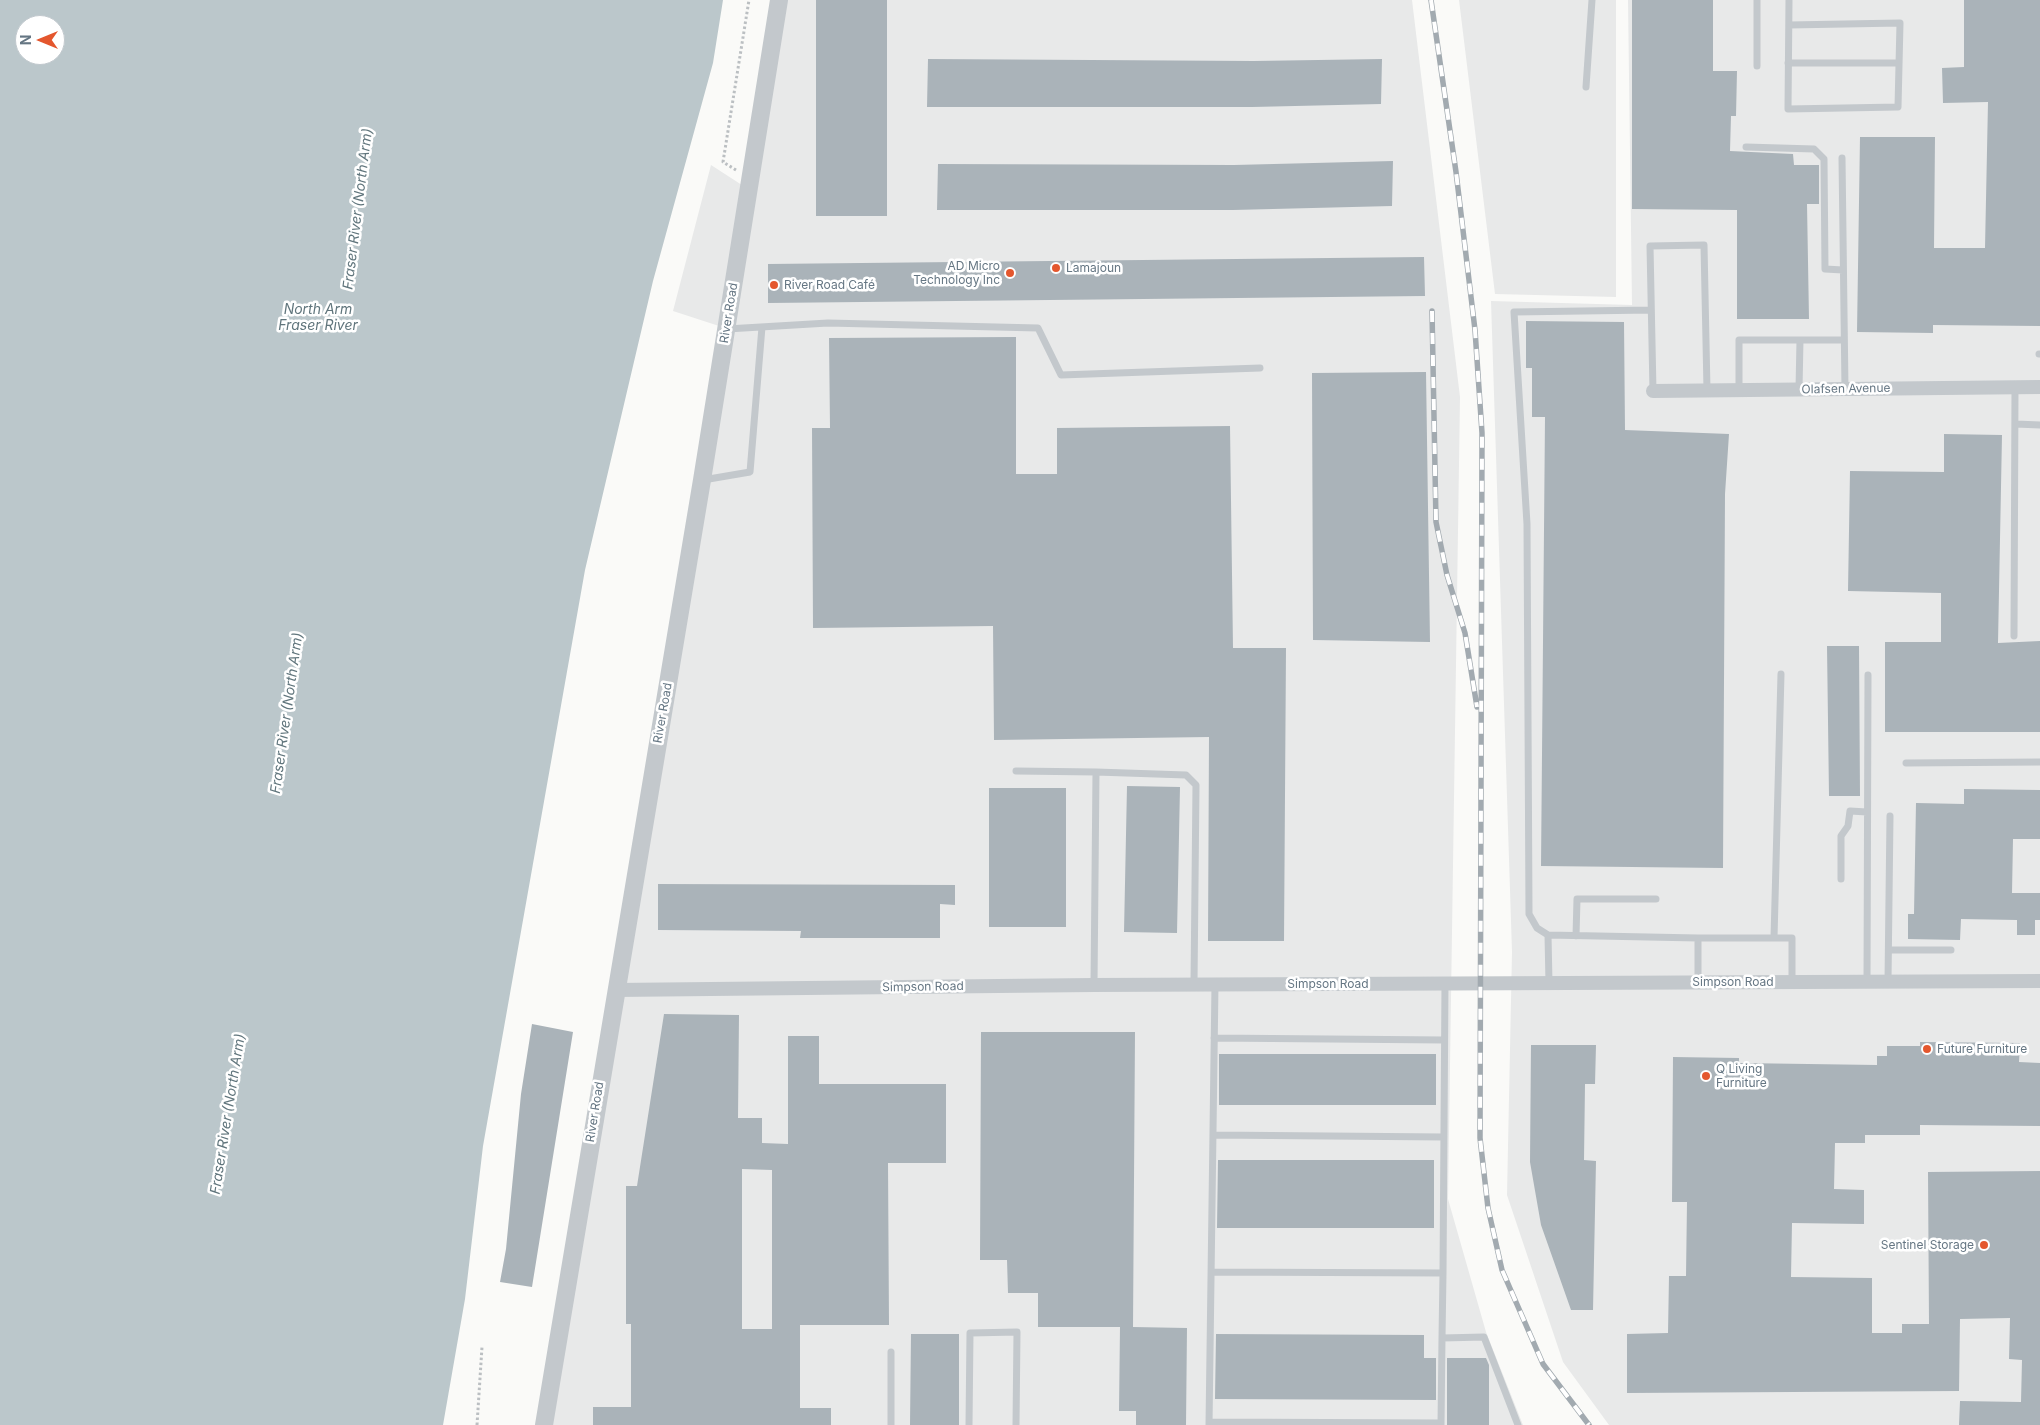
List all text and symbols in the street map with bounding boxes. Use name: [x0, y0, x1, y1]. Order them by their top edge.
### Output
north arrow: [15, 15, 65, 65]
text: N: [17, 35, 34, 45]
water label: Fraser River (North Arm): [340, 127, 376, 291]
place label: AD Micro Technology Inc: [913, 259, 1000, 287]
place label: Lamajoun: [1066, 261, 1121, 275]
marker: Lamajoun: [1050, 262, 1062, 274]
marker: AD Micro Technology Inc: [1004, 267, 1016, 279]
place label: River Road Café: [784, 278, 875, 292]
marker: River Road Café: [768, 279, 780, 291]
street label: River Road: [717, 282, 741, 344]
water label: North Arm Fraser River: [278, 302, 358, 334]
street label: Olafsen Avenue: [1801, 381, 1891, 397]
water label: Fraser River (North Arm): [267, 631, 307, 795]
street label: River Road: [651, 682, 675, 744]
street label: Simpson Road: [1692, 975, 1774, 989]
street label: Simpson Road: [1287, 977, 1369, 991]
street label: Simpson Road: [882, 979, 964, 995]
water label: Fraser River (North Arm): [207, 1033, 249, 1195]
place label: Future Furniture: [1937, 1042, 2027, 1056]
marker: Future Furniture: [1921, 1043, 1933, 1055]
place label: Q Living Furniture: [1716, 1062, 1767, 1090]
marker: Q Living Furniture: [1700, 1070, 1712, 1082]
street label: River Road: [583, 1081, 607, 1143]
place label: Sentinel Storage: [1881, 1238, 1974, 1252]
marker: Sentinel Storage: [1978, 1239, 1990, 1251]

